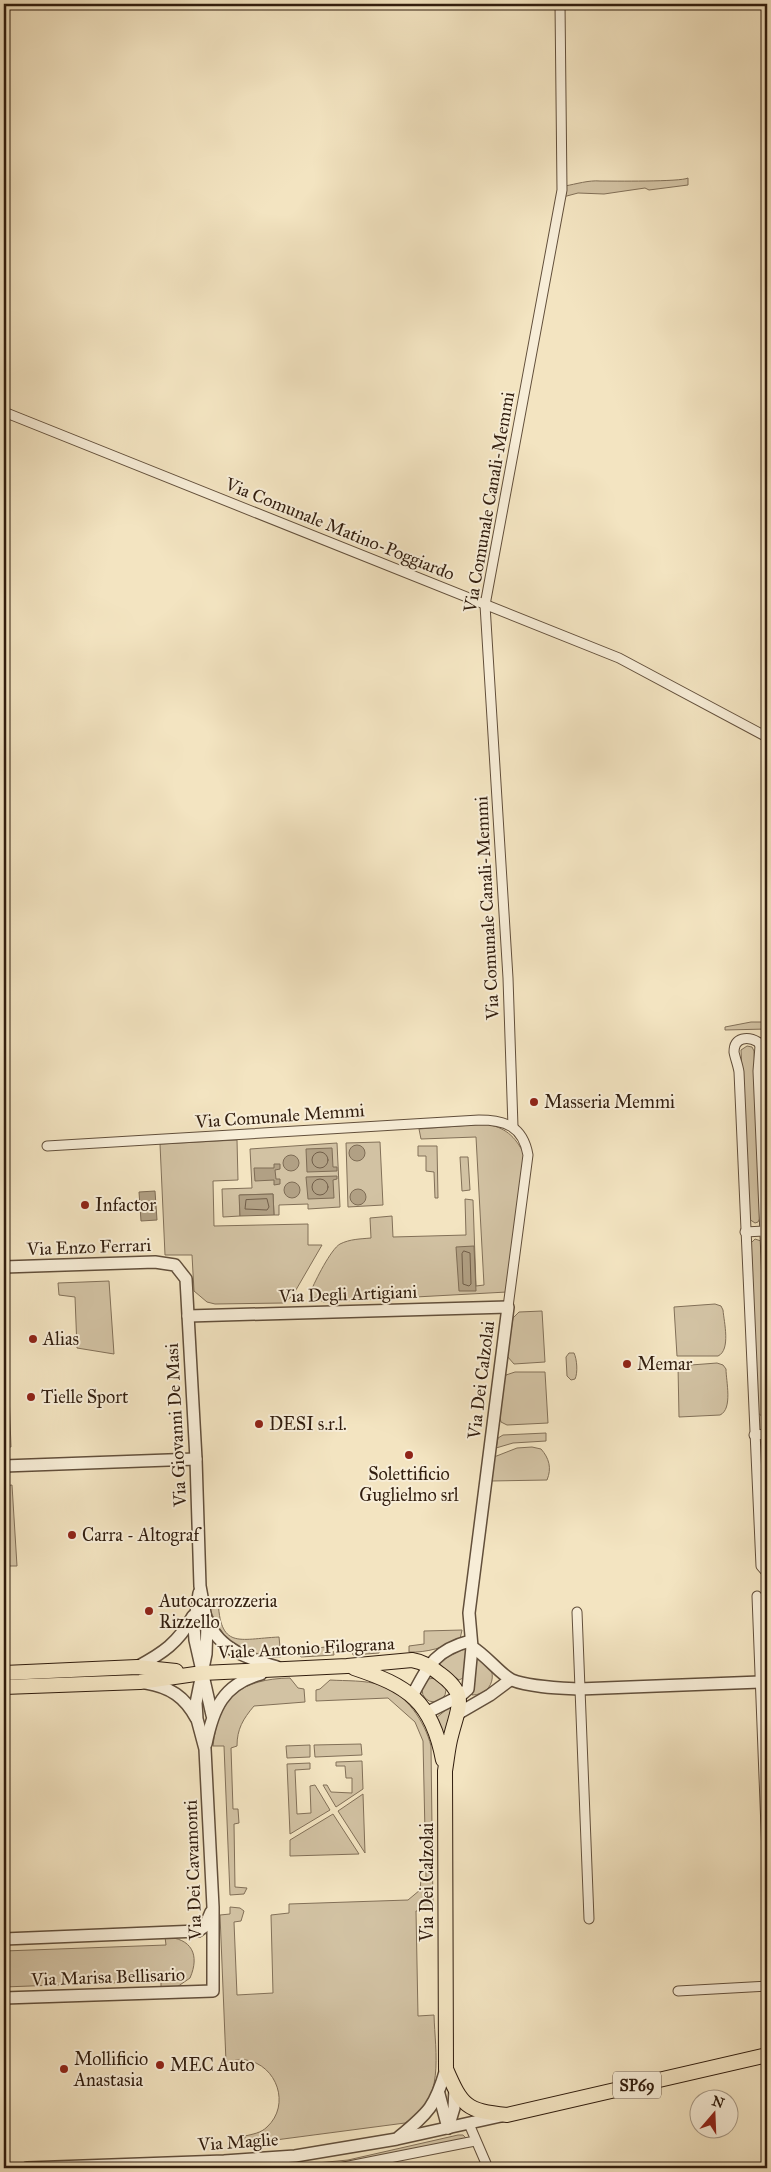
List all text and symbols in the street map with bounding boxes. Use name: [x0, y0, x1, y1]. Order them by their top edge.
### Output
street label: Via Comunale Canali-Memmi: [459, 390, 519, 615]
street label: Via Comunale Matino-Poggiardo: [221, 472, 458, 586]
street label: Via Comunale Canali-Memmi: [470, 796, 504, 1021]
place label: Masseria Memmi: [544, 1091, 675, 1113]
marker: Masseria Memmi: [528, 1096, 540, 1108]
street label: Via Comunale Memmi: [194, 1099, 365, 1133]
place label: Infactor: [95, 1194, 156, 1216]
marker: Infactor: [79, 1199, 91, 1211]
street label: Via Enzo Ferrari: [25, 1234, 152, 1260]
street label: Via Degli Artigiani: [277, 1281, 418, 1308]
street label: Via Dei Calzolai: [463, 1320, 499, 1441]
place label: Alias: [42, 1328, 79, 1350]
marker: Alias: [27, 1333, 39, 1345]
street label: Via Giovanni De Masi: [161, 1343, 191, 1508]
place label: Memar: [637, 1353, 693, 1375]
marker: Memar: [621, 1358, 633, 1370]
place label: Tielle Sport: [41, 1386, 129, 1408]
marker: Tielle Sport: [25, 1391, 37, 1403]
place label: DESI s.r.l.: [269, 1413, 347, 1435]
marker: DESI s.r.l.: [253, 1418, 265, 1430]
marker: Solettificio Guglielmo srl: [403, 1449, 415, 1461]
place label: Solettificio Guglielmo srl: [359, 1463, 459, 1507]
place label: Carra - Altograf: [82, 1524, 202, 1547]
marker: Carra - Altograf: [66, 1529, 78, 1541]
place label: Autocarrozzeria Rizzello: [158, 1590, 278, 1633]
marker: Autocarrozzeria Rizzello: [143, 1605, 155, 1617]
street label: Viale Antonio Filograna: [216, 1632, 395, 1665]
street label: Via Dei Cavamonti: [180, 1799, 206, 1942]
street label: Via Dei Calzolai: [416, 1822, 438, 1943]
street label: Via Marisa Bellisario: [30, 1963, 185, 1991]
place label: Mollificio Anastasia: [73, 2048, 148, 2091]
place label: MEC Auto: [170, 2054, 255, 2076]
marker: MEC Auto: [154, 2059, 166, 2071]
marker: Mollificio Anastasia: [58, 2063, 70, 2075]
road number: SP69: [613, 2072, 661, 2098]
north arrow: [688, 2090, 738, 2140]
text: N: [710, 2092, 727, 2112]
street label: Via Maglie: [196, 2128, 279, 2157]

